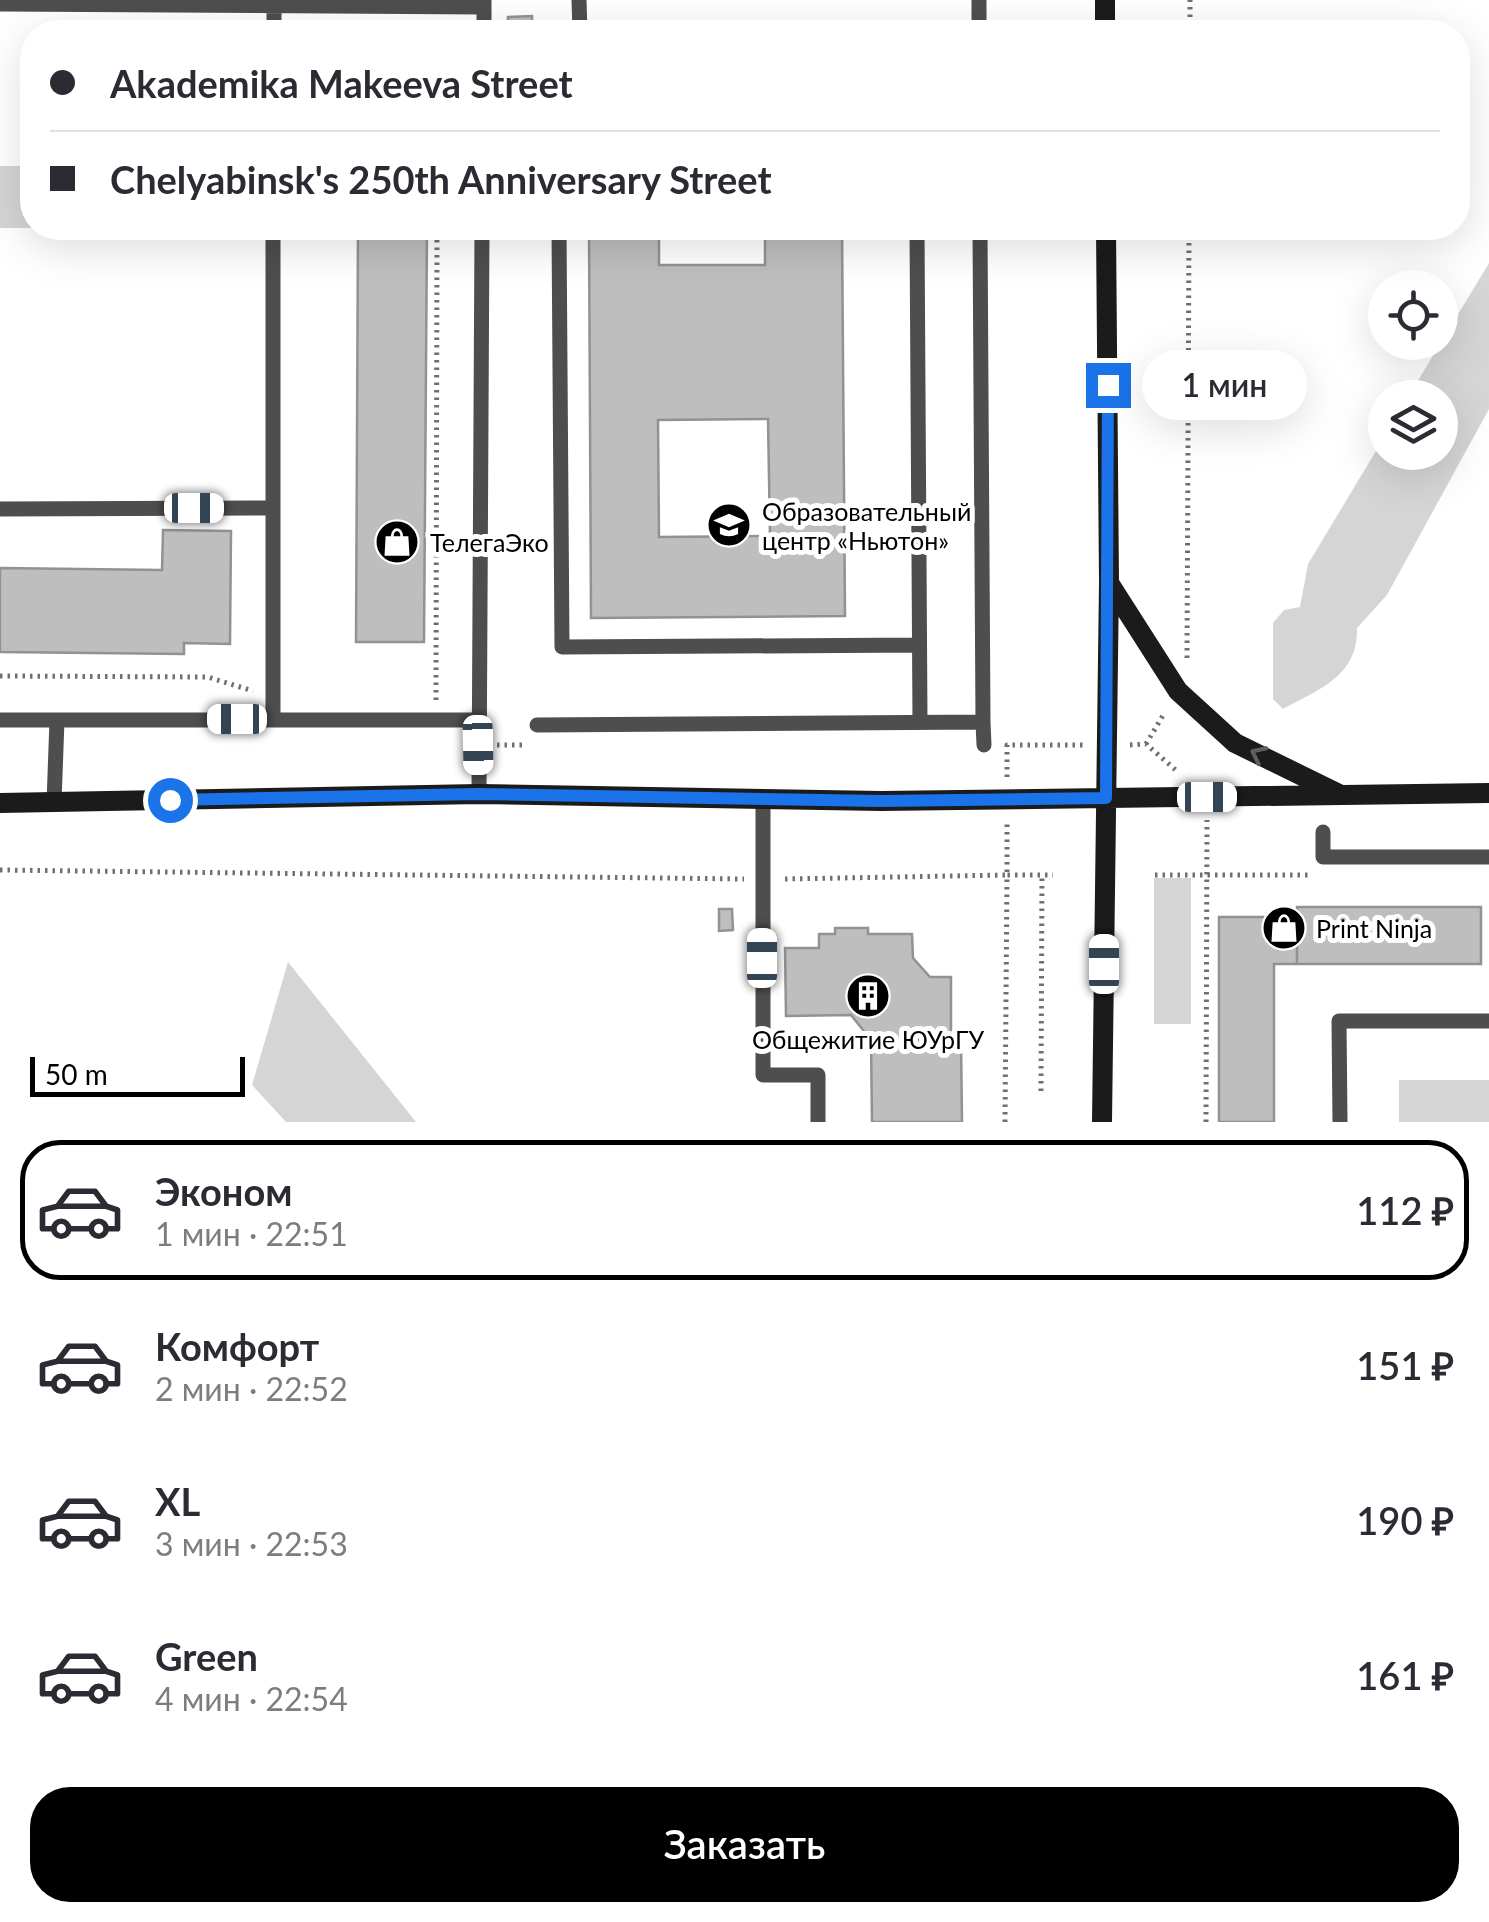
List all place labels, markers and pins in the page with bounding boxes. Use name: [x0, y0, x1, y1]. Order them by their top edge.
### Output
place label: Образовательный центр «Ньютон»: [762, 496, 971, 555]
school or university icon: Образовательный центр «Ньютон»: [706, 502, 752, 548]
shop icon: ТелегаЭко: [374, 519, 420, 565]
place label: ТелегаЭко: [430, 527, 549, 557]
shop icon: Print Ninja: [1261, 905, 1307, 951]
place label: Print Ninja: [1316, 913, 1432, 943]
building icon: Общежитие ЮУрГУ: [845, 973, 891, 1019]
place label: Общежитие ЮУрГУ: [752, 1024, 984, 1054]

